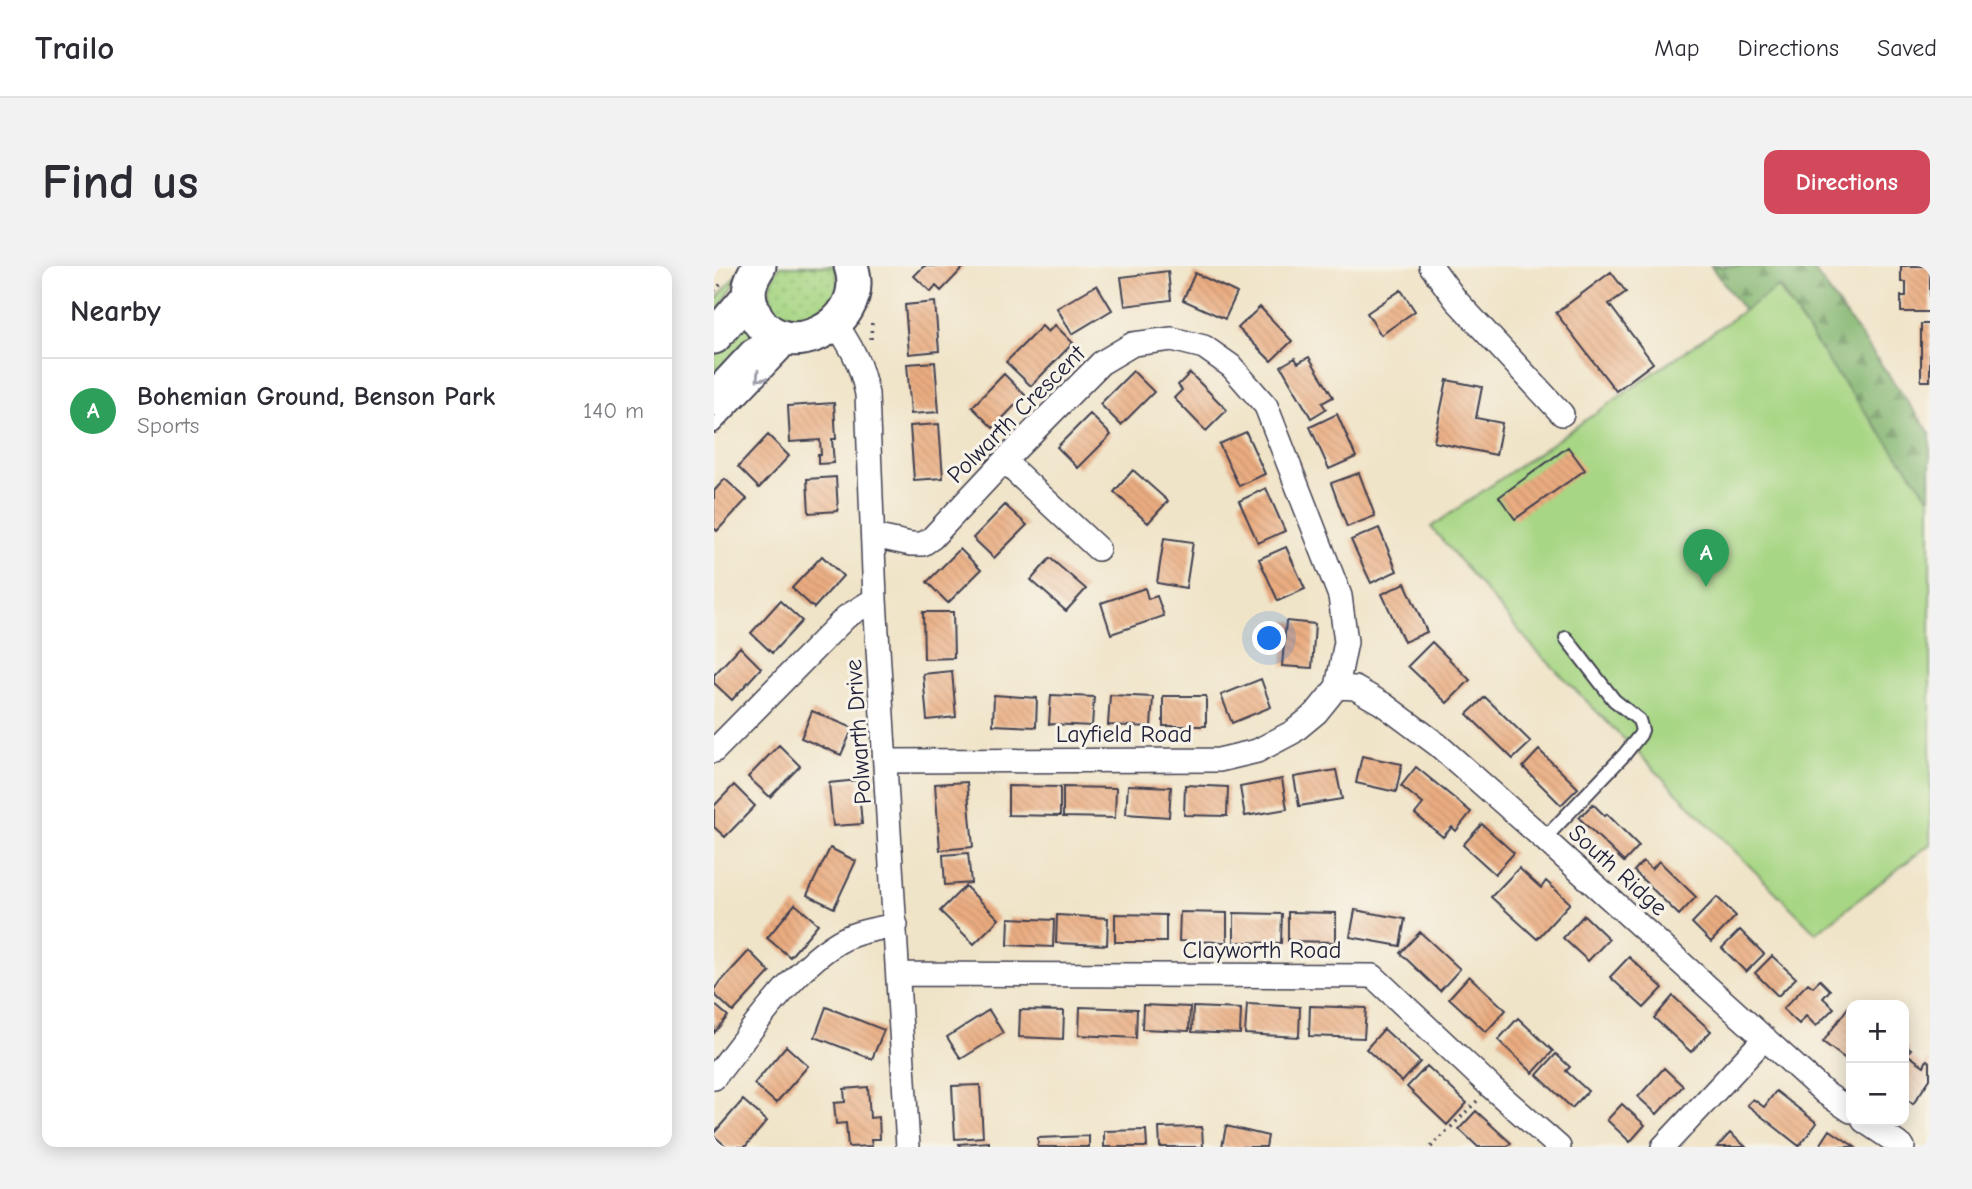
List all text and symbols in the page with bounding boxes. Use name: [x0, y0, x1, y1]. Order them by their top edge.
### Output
text: Trailo: [35, 29, 114, 67]
text: Map: [1654, 34, 1700, 62]
text: Directions: [1738, 34, 1839, 62]
text: Saved: [1877, 34, 1937, 62]
button: Directions: [1764, 150, 1930, 214]
text: Find us: [42, 154, 198, 210]
text: Nearby: [70, 294, 161, 329]
street label: Polwarth Crescent: [941, 338, 1092, 489]
one-way arrow: [755, 369, 768, 382]
text: Bohemian Ground, Benson Park: [137, 382, 495, 412]
text: A: [87, 397, 99, 424]
text: 140 m: [583, 397, 644, 424]
text: Sports: [137, 412, 199, 439]
pin: A: [1683, 529, 1729, 587]
your location: [1252, 621, 1286, 655]
street label: Polwarth Drive: [839, 658, 877, 806]
street label: Layfield Road: [1056, 720, 1192, 748]
street label: South Ridge: [1563, 818, 1673, 922]
street label: Clayworth Road: [1183, 936, 1341, 964]
map controls: [1846, 1000, 1909, 1126]
button: +: [1846, 1000, 1909, 1063]
button: −: [1846, 1063, 1909, 1126]

